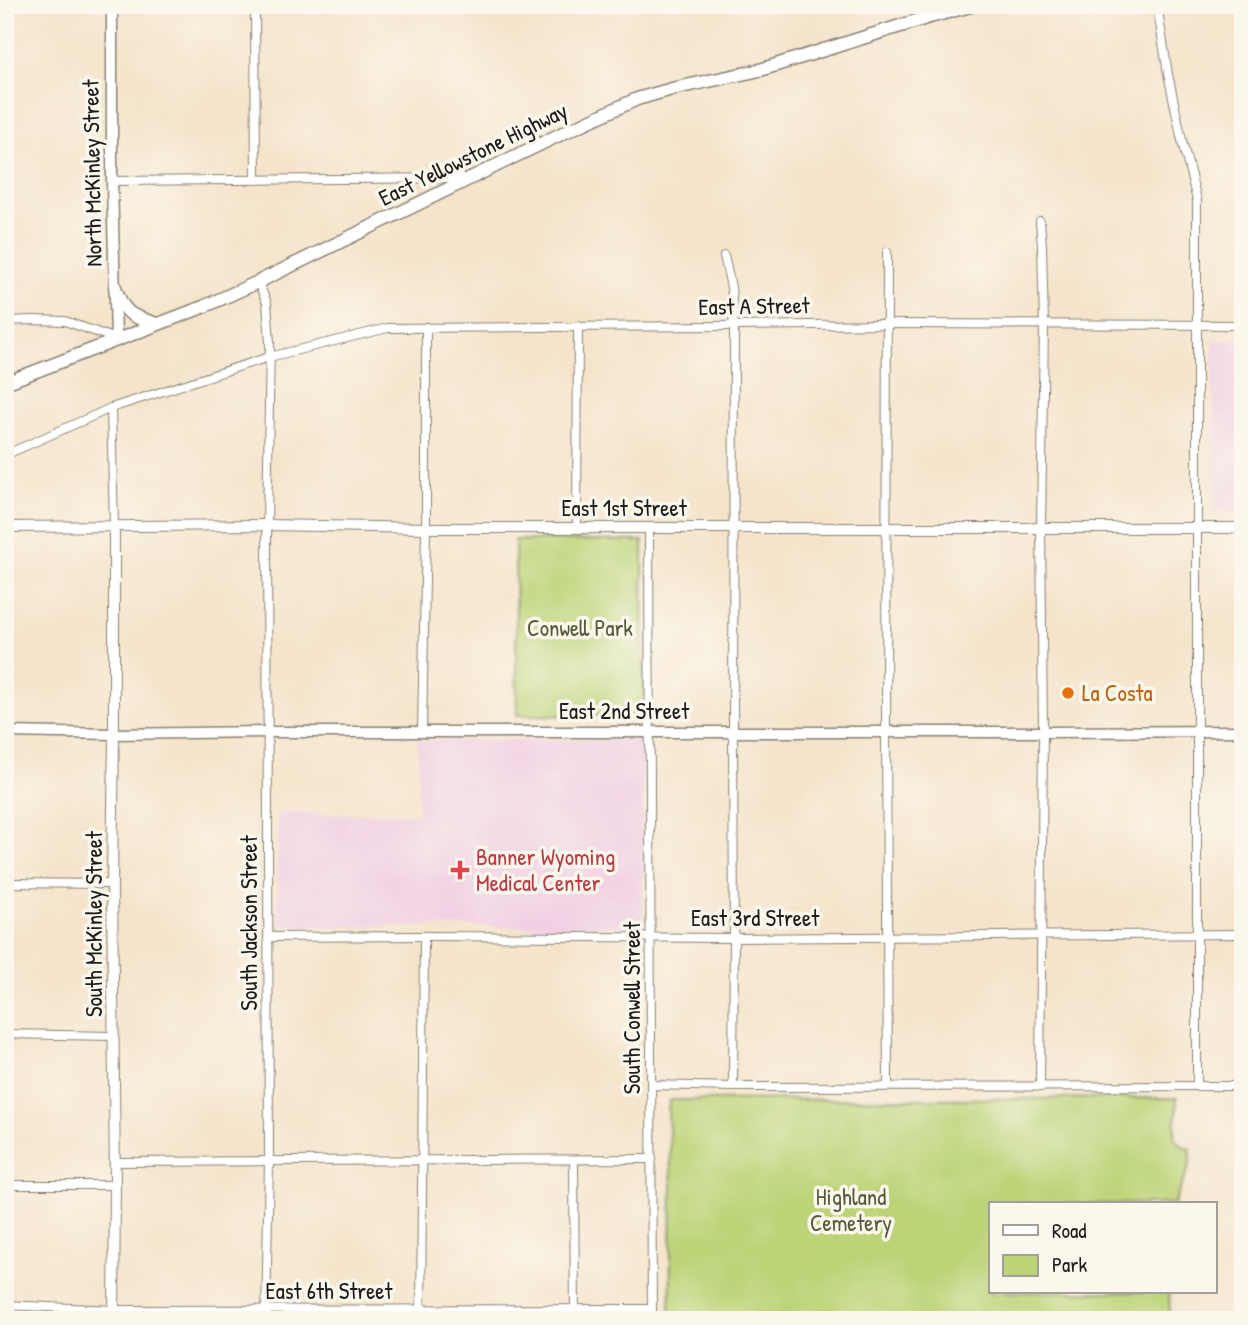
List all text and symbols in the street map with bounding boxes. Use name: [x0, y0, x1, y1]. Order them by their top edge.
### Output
street label: North McKinley Street: [74, 78, 109, 267]
street label: East Yellowstone Highway: [373, 94, 573, 213]
street label: East A Street: [698, 289, 811, 322]
street label: East 1st Street: [561, 492, 688, 523]
park label: Conwell Park: [527, 612, 633, 643]
place label: La Costa: [1082, 677, 1153, 708]
marker: La Costa: [1060, 685, 1076, 701]
street label: East 2nd Street: [559, 695, 690, 726]
street label: South McKinley Street: [78, 830, 109, 1017]
street label: South Jackson Street: [233, 834, 264, 1011]
place label: Banner Wyoming Medical Center: [476, 841, 615, 898]
marker: Banner Wyoming Medical Center: [450, 860, 470, 880]
street label: East 3rd Street: [691, 902, 820, 933]
street label: South Conwell Street: [616, 921, 647, 1094]
park label: Highland Cemetery: [810, 1181, 892, 1238]
legend: [989, 1202, 1216, 1294]
text: Road: [1052, 1216, 1086, 1245]
text: Park: [1052, 1250, 1087, 1279]
street label: East 6th Street: [266, 1275, 393, 1306]

